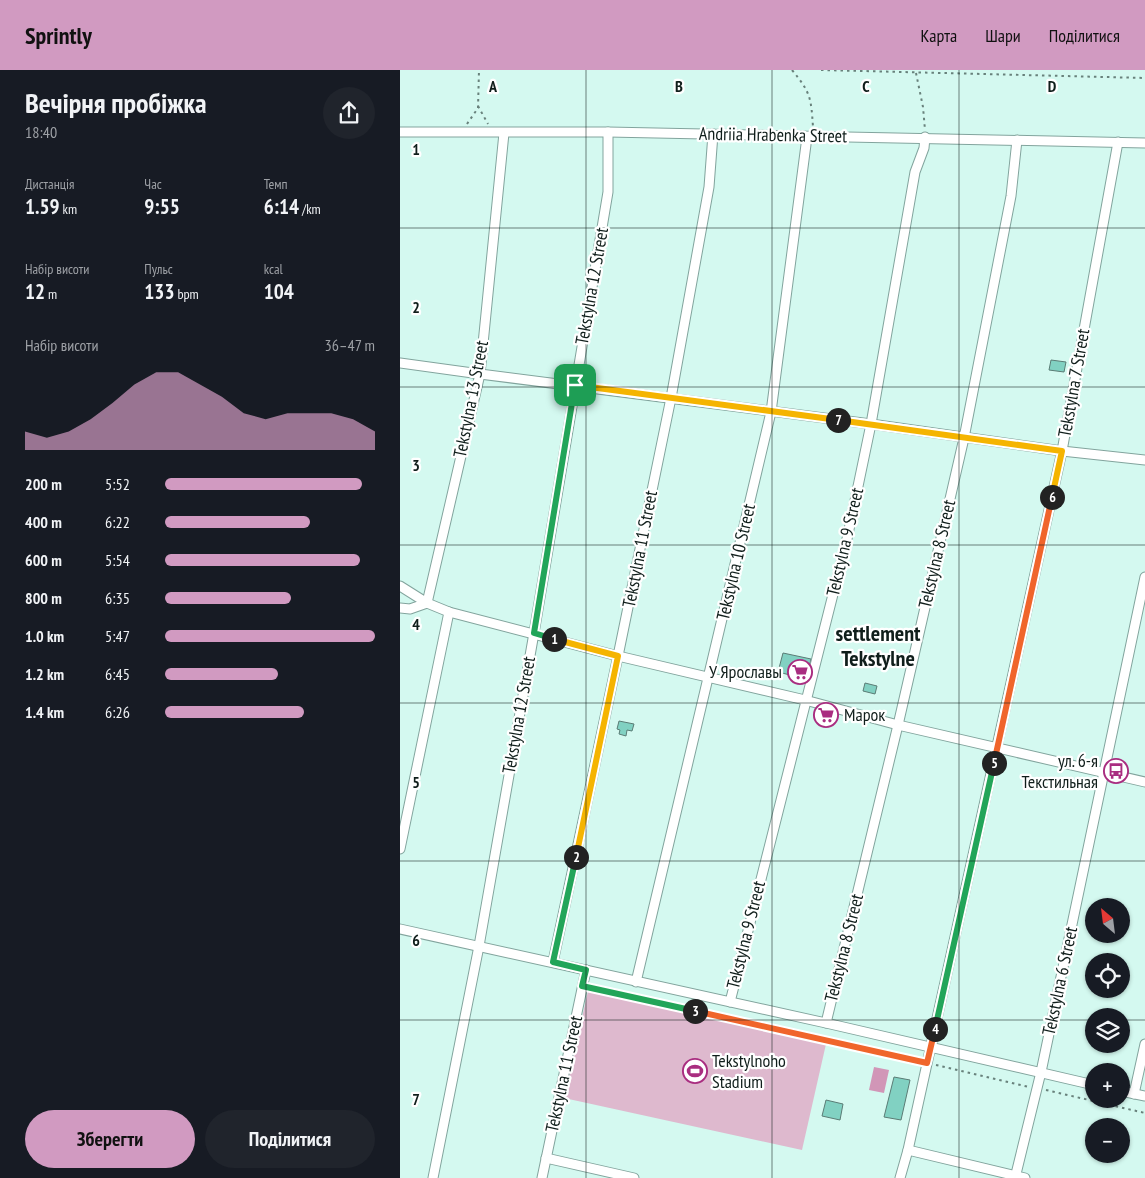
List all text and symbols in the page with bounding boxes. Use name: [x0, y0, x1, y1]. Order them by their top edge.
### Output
text: Sprintly: [25, 20, 92, 51]
text: Карта: [921, 24, 957, 47]
text: Шари: [985, 24, 1021, 47]
text: Поділитися: [1049, 24, 1120, 47]
text: A: [488, 76, 498, 96]
text: B: [675, 76, 683, 96]
text: C: [862, 76, 870, 96]
text: D: [1048, 76, 1057, 96]
text: Вечірня пробіжка: [25, 84, 207, 121]
button: share: [323, 87, 375, 139]
text: 18:40: [25, 122, 57, 142]
street label: Andriia Hrabenka Street: [699, 122, 847, 147]
text: 1: [412, 139, 420, 159]
text: Дистанція: [25, 175, 74, 193]
text: Час: [144, 175, 162, 193]
text: Темп: [264, 175, 288, 193]
text: 1.59: [25, 193, 60, 220]
text: 9:55: [144, 193, 180, 220]
text: 6:14: [264, 193, 299, 220]
text: km: [60, 200, 77, 218]
text: /km: [299, 200, 321, 218]
street label: Tekstylna 12 Street: [570, 225, 613, 346]
text: Набір висоти: [25, 260, 89, 278]
text: Пульс: [144, 260, 173, 278]
text: kcal: [264, 260, 283, 278]
text: 12: [25, 278, 45, 305]
text: 133: [144, 278, 174, 305]
text: 104: [264, 278, 294, 305]
text: m: [45, 285, 57, 303]
text: bpm: [174, 285, 199, 303]
text: 2: [412, 297, 420, 317]
street label: Tekstylna 7 Street: [1053, 327, 1094, 439]
text: Набір висоти: [25, 335, 98, 355]
text: 36–47 m: [325, 335, 375, 355]
street label: Tekstylna 13 Street: [448, 338, 493, 459]
pin: [554, 364, 596, 406]
icon: arrive: [561, 371, 589, 399]
pin: 7: [826, 408, 850, 432]
text: 7: [835, 411, 842, 429]
text: 3: [412, 455, 420, 475]
text: 200 m: [25, 474, 62, 494]
text: 5:52: [105, 474, 130, 494]
pin: 6: [1040, 484, 1064, 510]
street label: Tekstylna 9 Street: [821, 485, 868, 598]
street label: Tekstylna 11 Street: [617, 488, 662, 609]
text: 6: [1049, 488, 1056, 506]
street label: Tekstylna 8 Street: [913, 497, 960, 610]
street label: Tekstylna 10 Street: [711, 501, 760, 622]
text: 400 m: [25, 512, 62, 532]
text: 6:22: [105, 512, 130, 532]
text: 600 m: [25, 550, 62, 570]
text: 5:54: [105, 550, 130, 570]
text: 800 m: [25, 588, 62, 608]
text: 6:35: [105, 588, 130, 608]
text: 4: [412, 614, 420, 634]
district label: settlement Tekstylne: [836, 619, 921, 672]
text: 1.0 km: [25, 626, 64, 646]
text: 5:47: [105, 626, 130, 646]
pin: 1: [542, 626, 566, 652]
text: 1: [551, 630, 558, 648]
street label: Tekstylna 12 Street: [497, 654, 540, 775]
supermarket icon: У Ярославы: [787, 659, 813, 685]
place label: У Ярославы: [709, 660, 782, 683]
text: 1.2 km: [25, 664, 64, 684]
text: 6:45: [105, 664, 130, 684]
text: 1.4 km: [25, 702, 64, 722]
text: 6:26: [105, 702, 130, 722]
supermarket icon: Марок: [813, 702, 839, 728]
place label: Марок: [844, 703, 885, 726]
place label: ул. 6-я Текстильная: [1022, 749, 1098, 793]
pin: 5: [982, 750, 1006, 776]
text: 5: [991, 754, 998, 772]
bus stop icon: ул. 6-я Текстильная: [1103, 758, 1129, 784]
text: 5: [412, 772, 420, 792]
pin: 2: [564, 844, 588, 870]
text: 2: [573, 848, 580, 866]
street label: Tekstylna 9 Street: [721, 878, 770, 991]
street label: Tekstylna 8 Street: [819, 891, 868, 1004]
north arrow: [1085, 898, 1130, 942]
map controls: [1085, 898, 1130, 1163]
street label: Tekstylna 6 Street: [1037, 924, 1082, 1037]
text: 6: [412, 930, 420, 950]
button: locate: [1085, 953, 1130, 998]
pin: 3: [682, 998, 708, 1024]
text: 3: [692, 1002, 699, 1020]
button: layers: [1085, 1008, 1130, 1053]
street label: Tekstylna 11 Street: [540, 1013, 587, 1134]
pin: 4: [922, 1016, 948, 1042]
text: 4: [932, 1020, 939, 1038]
place label: Tekstylnoho Stadium: [712, 1049, 786, 1093]
sports icon: Tekstylnoho Stadium: [682, 1058, 708, 1084]
button: +: [1085, 1063, 1130, 1108]
text: 7: [412, 1089, 420, 1109]
button: Зберегти: [25, 1110, 195, 1168]
button: Поділитися: [205, 1110, 375, 1168]
button: −: [1085, 1118, 1130, 1163]

